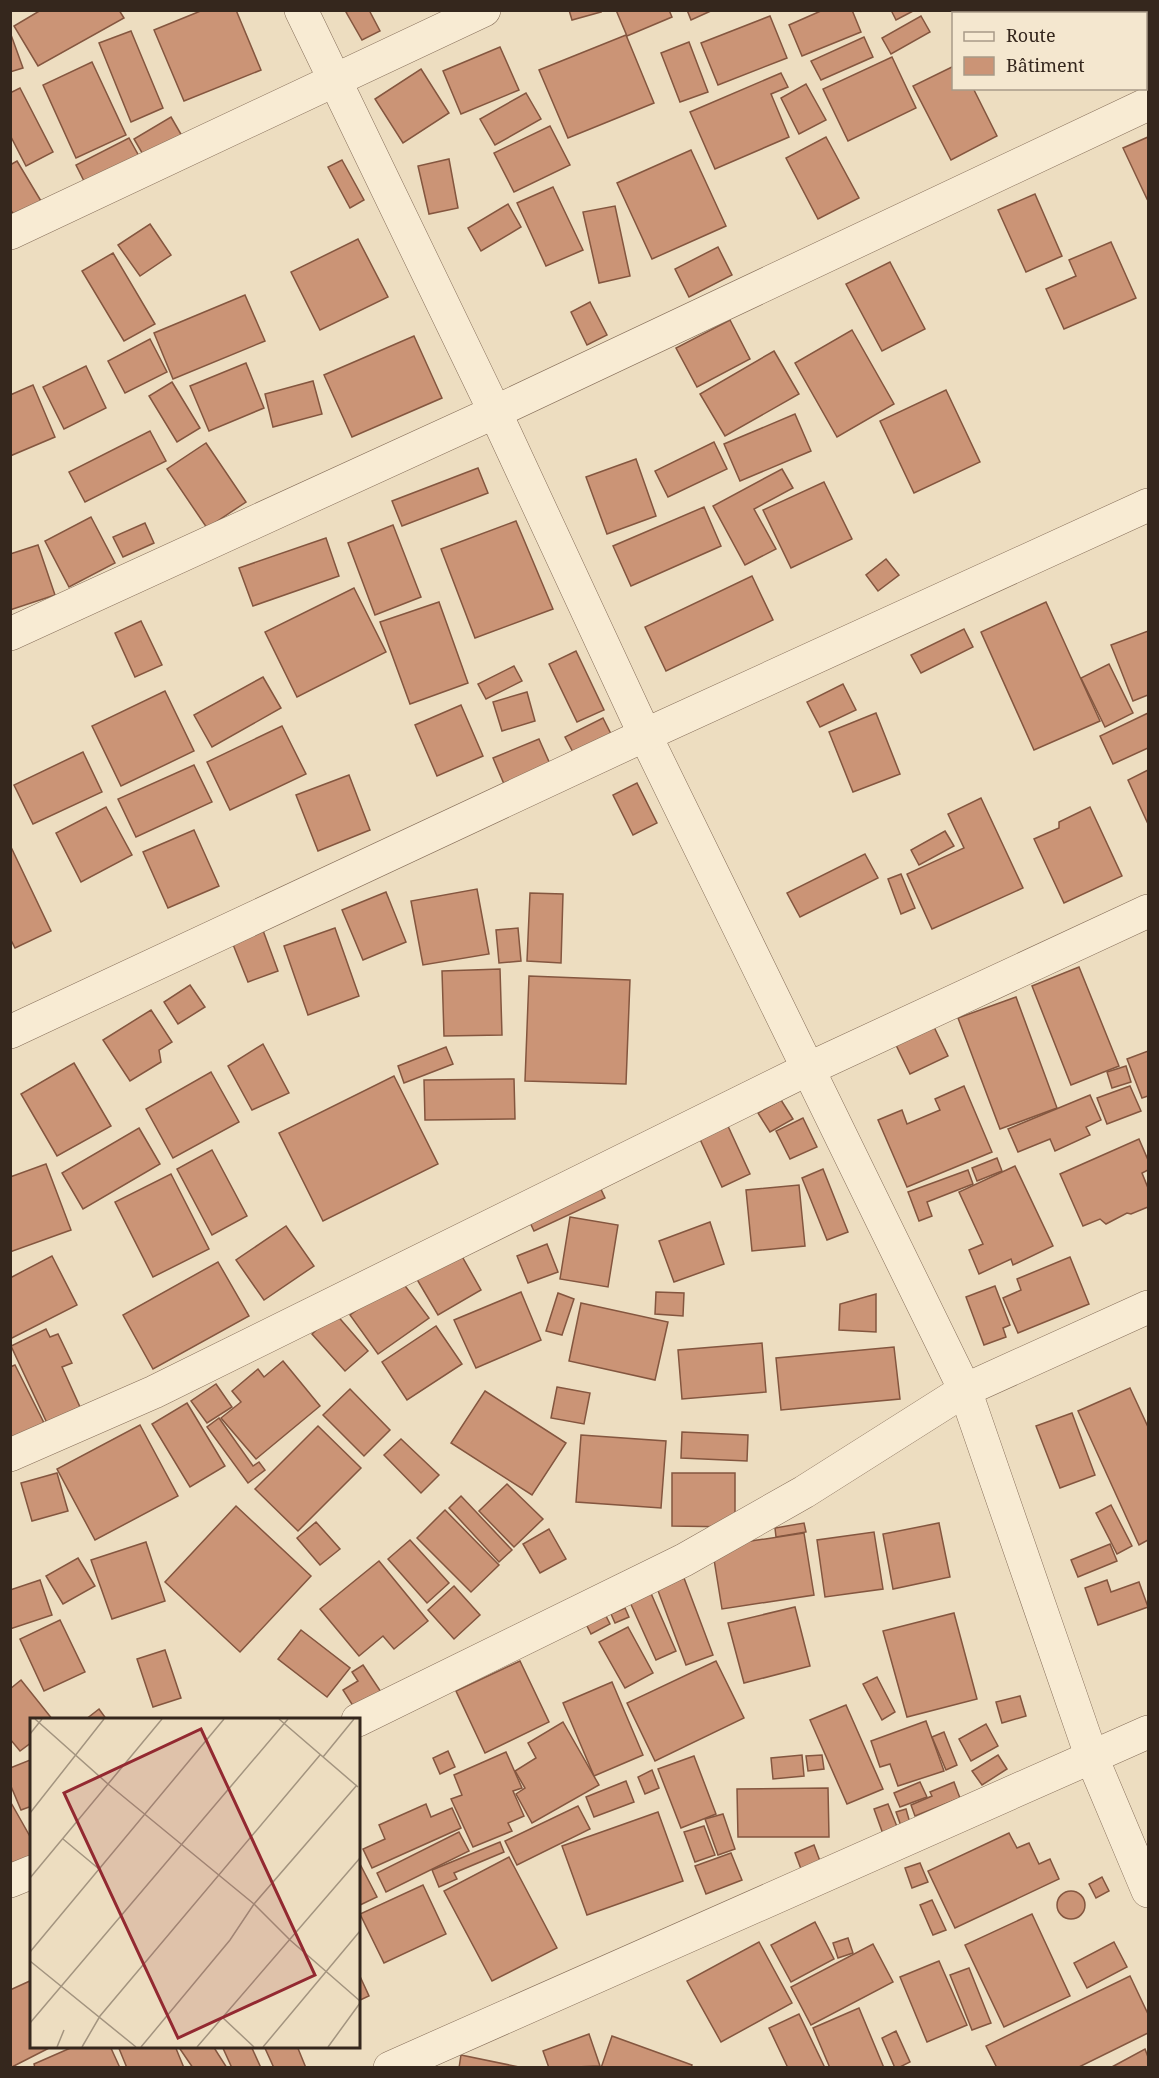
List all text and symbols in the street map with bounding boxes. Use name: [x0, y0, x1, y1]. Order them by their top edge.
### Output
legend: [952, 12, 1147, 90]
text: Route: [1006, 23, 1056, 47]
text: Bâtiment: [1006, 53, 1085, 77]
inset map: [30, 1718, 360, 2048]

